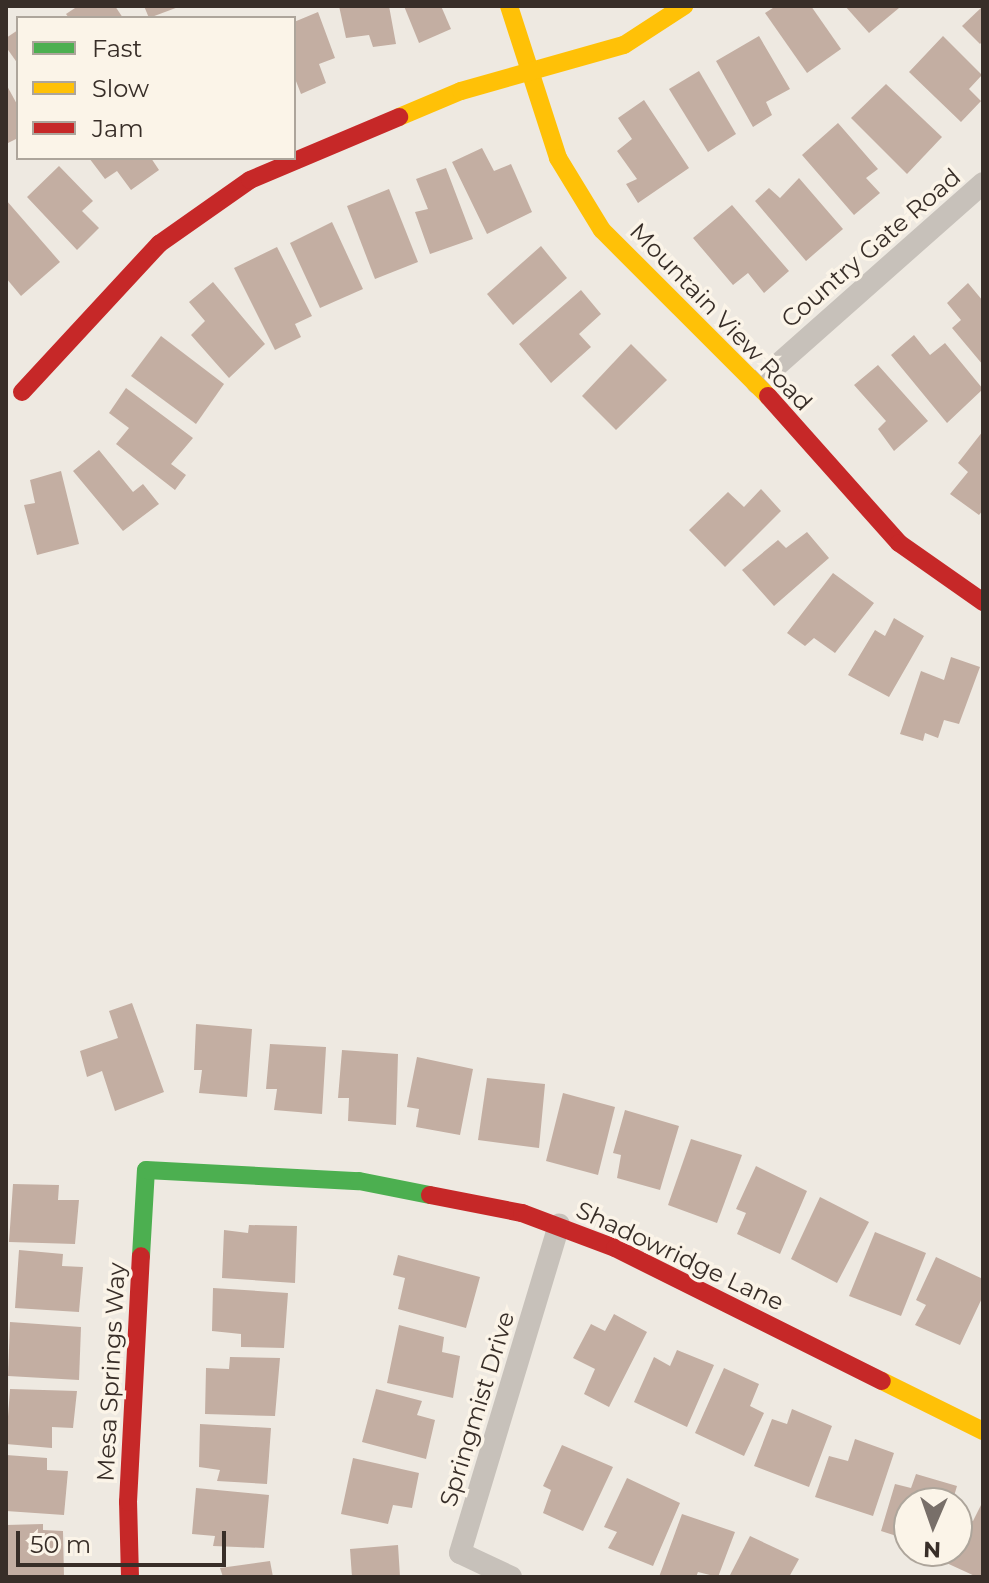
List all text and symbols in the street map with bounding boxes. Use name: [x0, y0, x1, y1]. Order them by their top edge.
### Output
legend: [16, 16, 296, 160]
text: Fast: [92, 34, 142, 63]
text: Slow: [92, 74, 149, 103]
text: Jam: [92, 114, 144, 143]
street label: Country Gate Road: [776, 162, 966, 334]
street label: Mountain View Road: [624, 217, 818, 417]
street label: Shadowridge Lane: [572, 1195, 788, 1317]
street label: Mesa Springs Way: [91, 1262, 131, 1482]
street label: Springmist Drive: [434, 1308, 520, 1510]
north arrow: [893, 1487, 973, 1567]
scale bar: [20, 1515, 230, 1565]
text: 50 m: [30, 1530, 91, 1559]
text: N: [923, 1536, 942, 1563]

